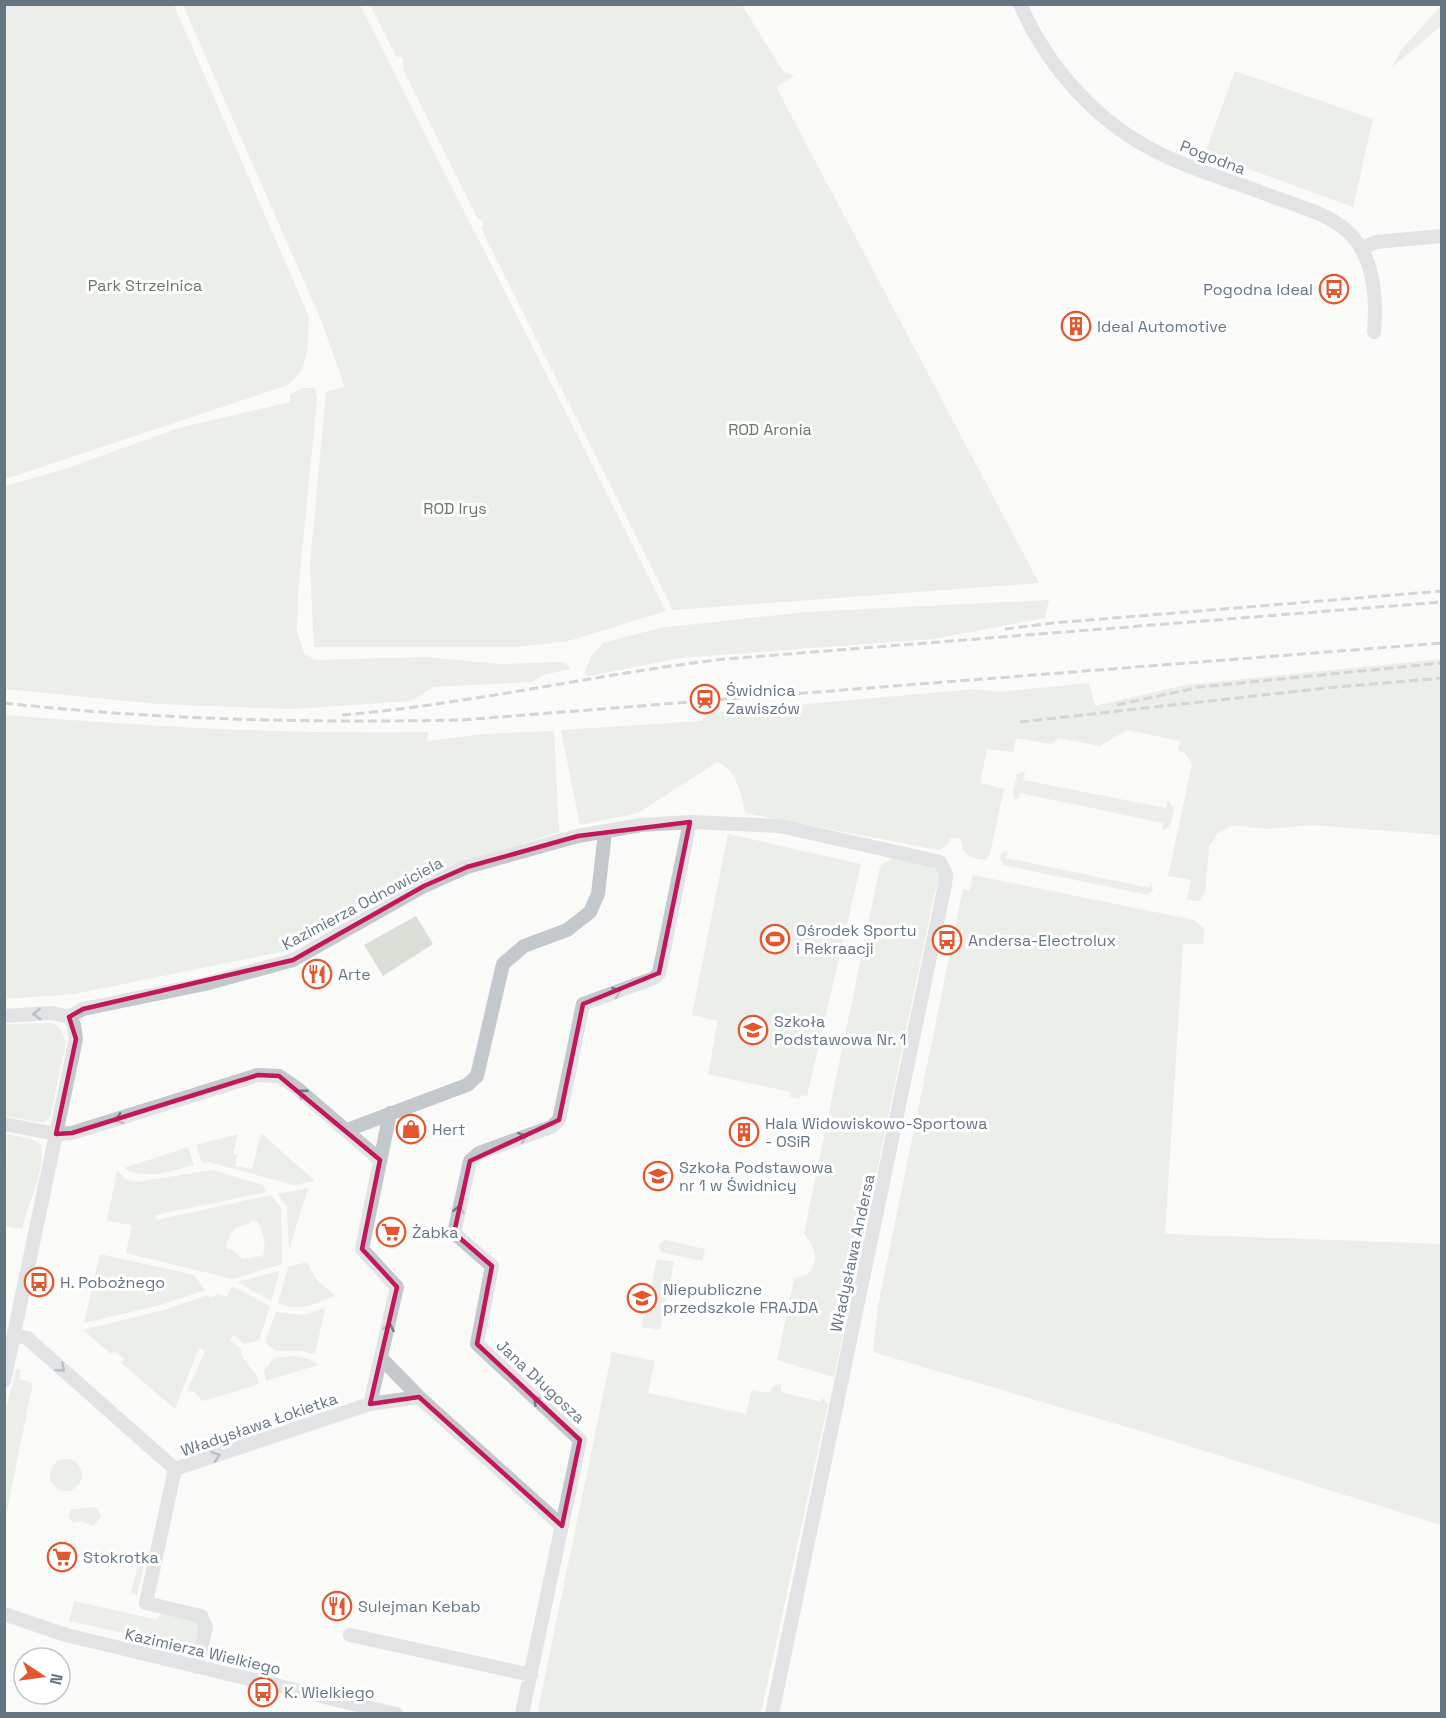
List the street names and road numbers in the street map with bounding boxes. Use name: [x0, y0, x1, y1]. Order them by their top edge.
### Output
street label: Pogodna: [1177, 135, 1249, 180]
street label: Kazimierza Odnowiciela: [278, 852, 446, 955]
street label: Władysława Andersa: [825, 1172, 880, 1334]
street label: Jana Długosza: [492, 1335, 589, 1428]
street label: Władysława Łokietka: [178, 1388, 340, 1461]
street label: Kazimierza Wielkiego: [123, 1623, 283, 1680]

